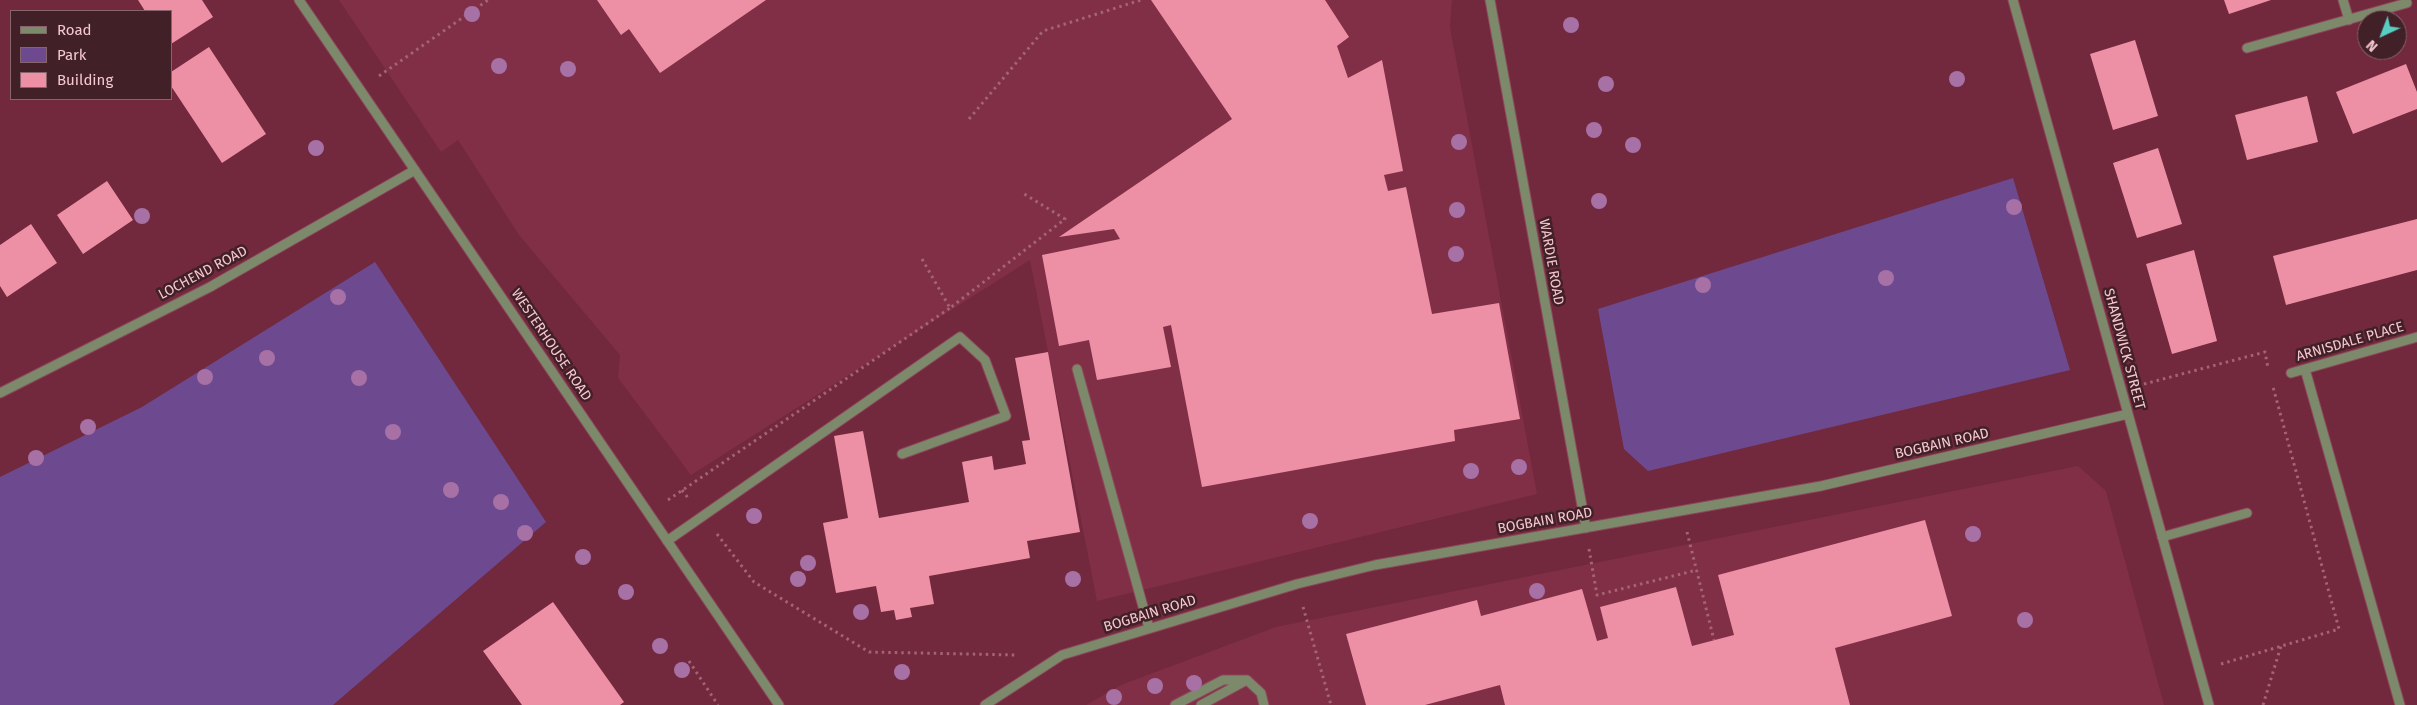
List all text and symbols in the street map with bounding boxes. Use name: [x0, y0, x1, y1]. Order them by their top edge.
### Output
legend: [10, 10, 172, 100]
north arrow: [2357, 10, 2407, 60]
text: Road: [57, 21, 92, 39]
text: N: [2363, 36, 2381, 55]
text: Park: [57, 46, 87, 64]
text: Building: [57, 71, 113, 89]
street label: WARDIE ROAD: [1535, 218, 1567, 306]
street label: LOCHEND ROAD: [156, 243, 250, 303]
street label: WESTERHOUSE ROAD: [507, 286, 595, 404]
street label: SHANDWICK STREET: [2100, 287, 2148, 411]
street label: ARNISDALE PLACE: [2294, 319, 2406, 365]
street label: BOGBAIN ROAD: [1893, 425, 1991, 463]
street label: BOGBAIN ROAD: [1496, 504, 1594, 538]
street label: BOGBAIN ROAD: [1102, 592, 1198, 636]

